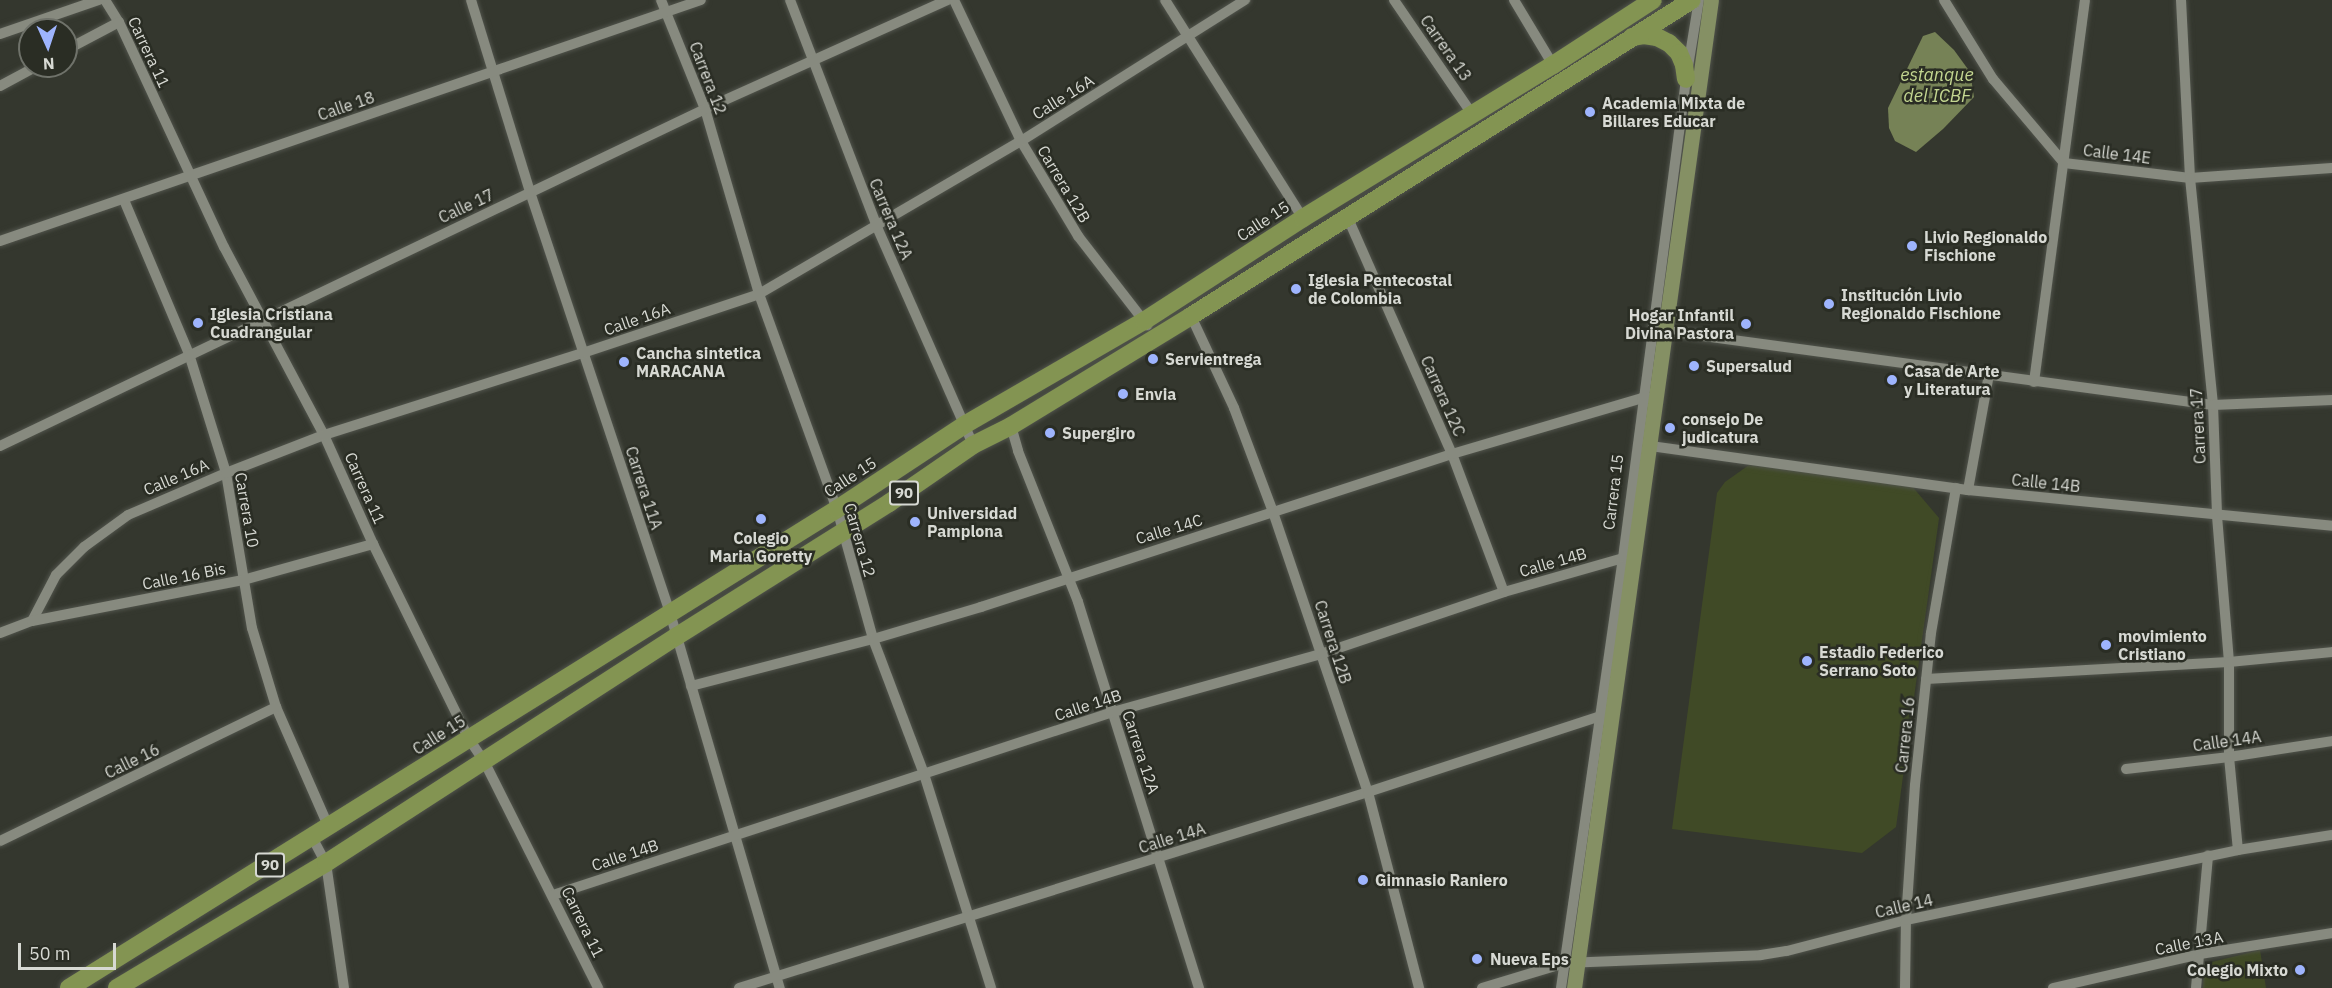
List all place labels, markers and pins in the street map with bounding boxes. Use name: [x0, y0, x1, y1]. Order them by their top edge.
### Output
place label: Academia Mixta de Billares Educar: [1602, 93, 1745, 131]
marker: Academia Mixta de Billares Educar: [1583, 105, 1597, 119]
place label: Livio Regionaldo Fischione: [1924, 227, 2047, 265]
marker: Livio Regionaldo Fischione: [1905, 239, 1919, 253]
place label: Iglesia Pentecostal de Colombia: [1308, 270, 1452, 308]
marker: Iglesia Pentecostal de Colombia: [1289, 282, 1303, 296]
place label: Institución Livio Regionaldo Fischione: [1841, 285, 2001, 323]
marker: Institución Livio Regionaldo Fischione: [1822, 297, 1836, 311]
place label: Iglesia Cristiana Cuadrangular: [210, 304, 333, 342]
place label: Hogar Infantil Divina Pastora: [1625, 305, 1734, 343]
marker: Iglesia Cristiana Cuadrangular: [191, 316, 205, 330]
marker: Hogar Infantil Divina Pastora: [1739, 317, 1753, 331]
place label: Cancha sintetica MARACANA: [636, 343, 761, 381]
place label: Servientrega: [1165, 349, 1262, 369]
marker: Servientrega: [1146, 352, 1160, 366]
marker: Cancha sintetica MARACANA: [617, 355, 631, 369]
place label: Supersalud: [1706, 356, 1792, 376]
marker: Supersalud: [1687, 359, 1701, 373]
place label: Casa de Arte y Literatura: [1904, 361, 2000, 399]
marker: Casa de Arte y Literatura: [1885, 373, 1899, 387]
place label: Envia: [1135, 384, 1176, 404]
marker: Envia: [1116, 387, 1130, 401]
place label: consejo De judicatura: [1682, 409, 1763, 447]
marker: consejo De judicatura: [1663, 421, 1677, 435]
place label: Supergiro: [1062, 423, 1135, 443]
marker: Supergiro: [1043, 426, 1057, 440]
place label: Universidad Pamplona: [927, 503, 1017, 541]
marker: Colegio Maria Goretty: [754, 512, 768, 526]
marker: Universidad Pamplona: [908, 515, 922, 529]
place label: Colegio Maria Goretty: [710, 528, 812, 566]
place label: movimiento Cristiano: [2118, 626, 2207, 664]
marker: movimiento Cristiano: [2099, 638, 2113, 652]
place label: Estadio Federico Serrano Soto: [1819, 642, 1944, 680]
marker: Estadio Federico Serrano Soto: [1800, 654, 1814, 668]
place label: Gimnasio Raniero: [1375, 870, 1508, 890]
marker: Gimnasio Raniero: [1356, 873, 1370, 887]
place label: Nueva Eps: [1490, 949, 1569, 969]
marker: Nueva Eps: [1468, 950, 1486, 968]
place label: Colegio Mixto: [2187, 960, 2288, 980]
marker: Colegio Mixto: [2293, 963, 2307, 977]

